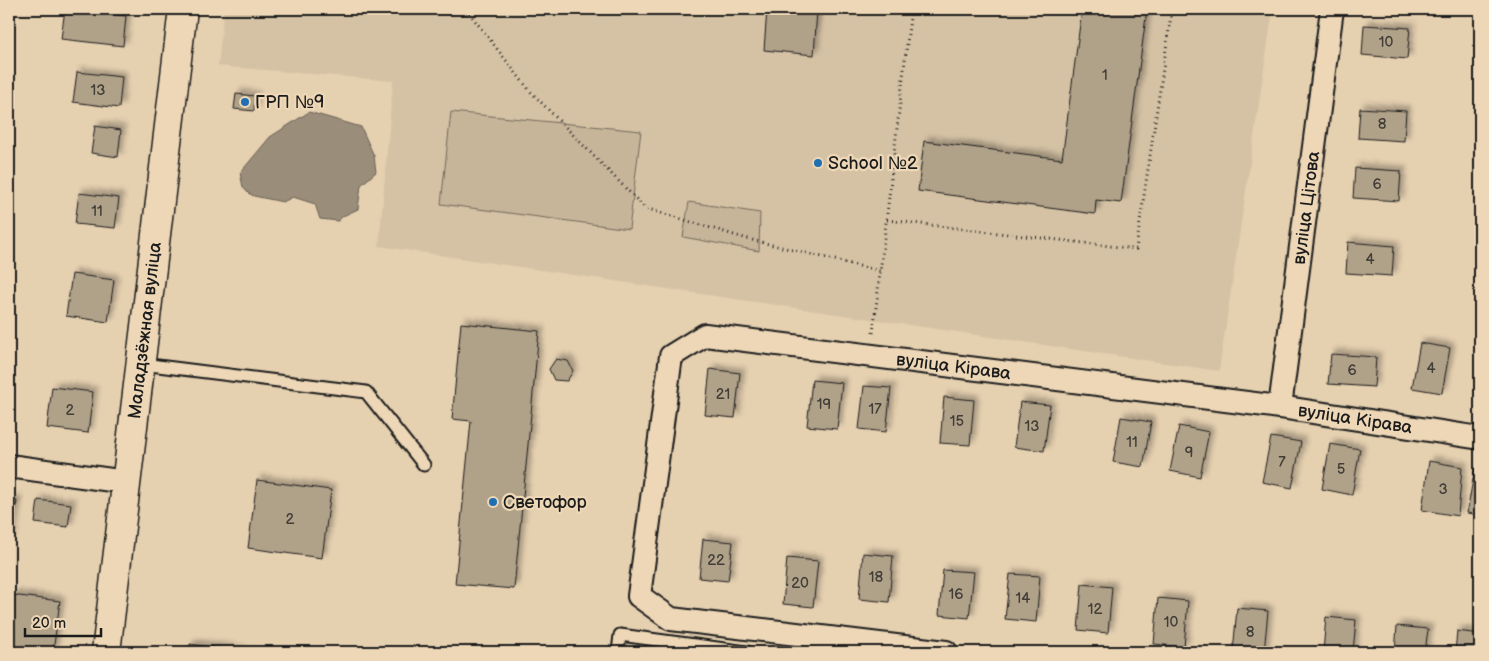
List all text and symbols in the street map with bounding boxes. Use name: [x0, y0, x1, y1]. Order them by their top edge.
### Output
house number: 10: [1379, 33, 1393, 52]
house number: 1: [1102, 66, 1108, 85]
house number: 13: [90, 81, 106, 100]
place label: ГРП №9: [255, 92, 324, 113]
marker: ГРП №9: [239, 96, 251, 108]
house number: 8: [1378, 115, 1387, 134]
street label: вуліца Цітова: [1289, 149, 1324, 266]
place label: School №2: [828, 153, 918, 174]
marker: School №2: [812, 157, 824, 169]
house number: 6: [1372, 175, 1382, 194]
house number: 11: [91, 202, 103, 221]
street label: Маладзёжная вуліца: [124, 240, 166, 420]
house number: 4: [1365, 250, 1375, 269]
street label: вуліца Кірава: [895, 349, 1012, 384]
house number: 4: [1426, 359, 1436, 378]
house number: 6: [1347, 361, 1357, 380]
house number: 21: [716, 385, 730, 404]
house number: 19: [817, 395, 831, 414]
house number: 17: [868, 400, 882, 419]
street label: вуліца Кірава: [1296, 400, 1414, 438]
house number: 2: [66, 401, 75, 420]
house number: 15: [950, 412, 964, 431]
house number: 13: [1024, 417, 1040, 436]
house number: 11: [1126, 433, 1138, 452]
house number: 9: [1185, 443, 1193, 462]
house number: 7: [1278, 453, 1286, 472]
house number: 5: [1337, 460, 1345, 479]
house number: 3: [1438, 480, 1448, 499]
place label: Светофор: [503, 492, 587, 513]
marker: Светофор: [487, 496, 499, 508]
house number: 2: [286, 510, 295, 529]
house number: 22: [707, 551, 725, 570]
house number: 18: [869, 568, 884, 587]
house number: 20: [791, 574, 809, 593]
house number: 16: [949, 585, 963, 604]
house number: 14: [1016, 589, 1030, 608]
house number: 12: [1088, 600, 1102, 619]
scale bar: [25, 606, 101, 638]
house number: 10: [1164, 613, 1178, 632]
text: 20 m: [32, 614, 66, 633]
house number: 8: [1246, 623, 1255, 642]

